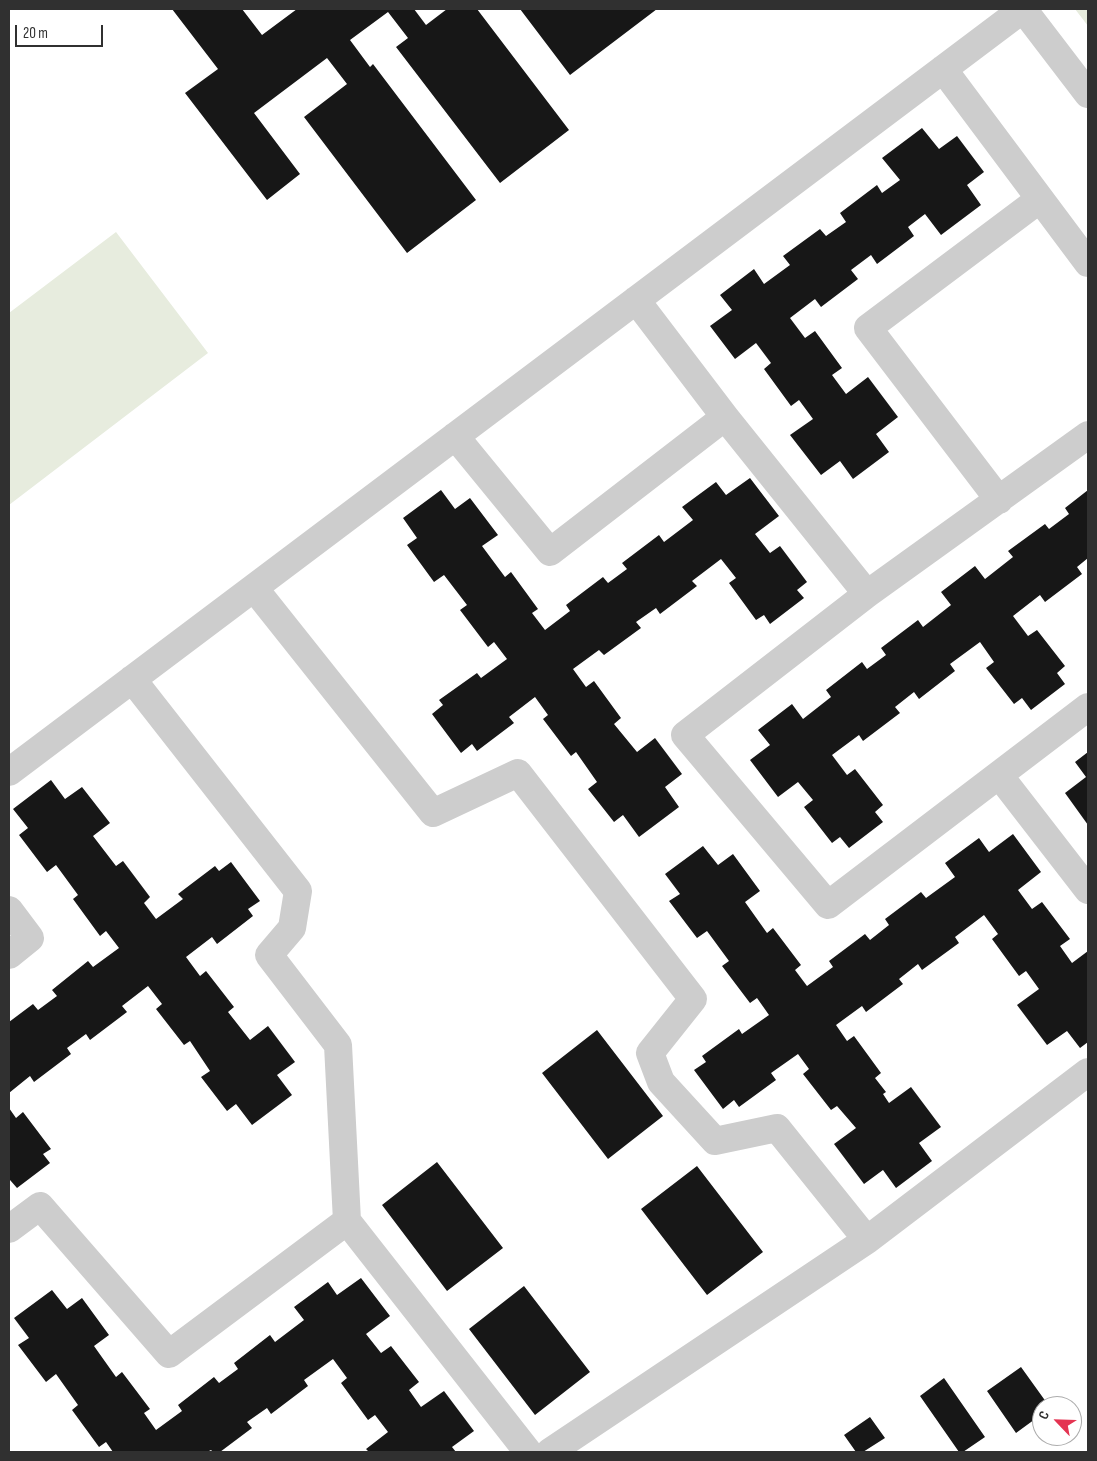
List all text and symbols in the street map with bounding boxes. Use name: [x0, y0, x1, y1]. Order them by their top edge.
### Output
scale bar: [18, 15, 105, 47]
text: 20 m: [23, 24, 48, 43]
north arrow: [1032, 1396, 1082, 1446]
text: С: [1035, 1408, 1053, 1422]

